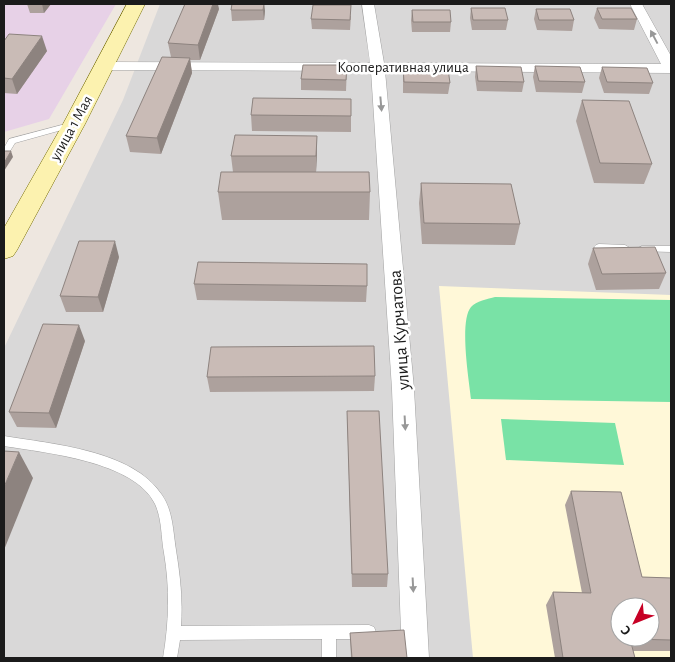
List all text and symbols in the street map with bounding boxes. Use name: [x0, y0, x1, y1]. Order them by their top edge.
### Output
one-way arrow: [649, 30, 658, 43]
street label: Кооперативная улица: [337, 60, 469, 75]
street label: улица 1 Мая: [47, 93, 95, 164]
one-way arrow: [378, 96, 386, 112]
street label: улица Курчатова: [387, 269, 413, 392]
one-way arrow: [401, 415, 409, 431]
one-way arrow: [409, 578, 417, 594]
north arrow: [610, 597, 660, 647]
text: С: [618, 622, 634, 638]

